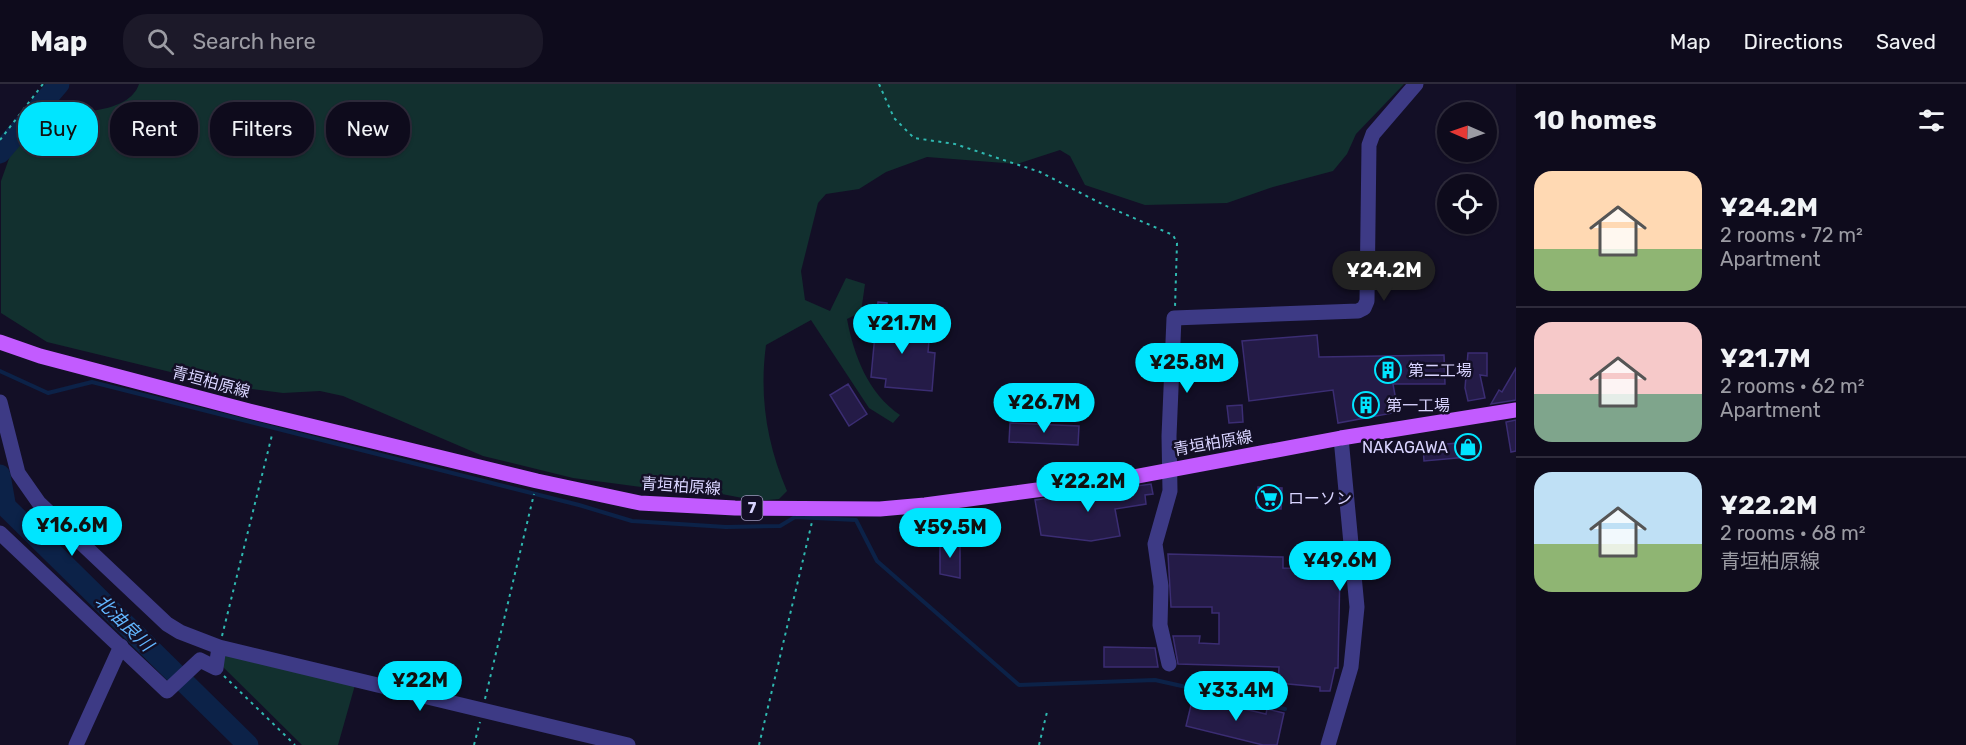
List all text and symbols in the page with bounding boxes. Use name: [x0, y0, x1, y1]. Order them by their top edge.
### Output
search box: [123, 14, 543, 68]
text: Map: [30, 25, 87, 58]
icon: search: [144, 25, 177, 58]
text: Search here: [192, 28, 316, 55]
text: Map: [1670, 29, 1711, 54]
text: Directions: [1744, 29, 1843, 54]
text: Saved: [1876, 29, 1936, 54]
chip: Buy: [18, 102, 98, 156]
chip: Rent: [110, 102, 198, 156]
chip: Filters: [210, 102, 314, 156]
chip: New: [326, 102, 410, 156]
north arrow: [1437, 102, 1497, 162]
map controls: [1437, 102, 1497, 234]
icon: filters: [1915, 104, 1948, 137]
text: 10 homes: [1534, 105, 1657, 136]
button: locate: [1437, 174, 1497, 234]
text: ¥24.2M: [1720, 192, 1818, 223]
icon: home: [1582, 195, 1654, 267]
text: 2 rooms · 72 m²: [1720, 223, 1863, 247]
text: Apartment: [1720, 247, 1821, 271]
pin: ¥24.2M: [1335, 251, 1433, 302]
text: ¥24.2M: [1346, 258, 1422, 282]
pin: ¥21.7M: [853, 304, 951, 355]
text: ¥21.7M: [867, 311, 937, 335]
pin: ¥25.8M: [1138, 343, 1236, 394]
text: ¥21.7M: [1720, 343, 1811, 374]
icon: home: [1582, 346, 1654, 418]
text: ¥25.8M: [1149, 350, 1225, 374]
building icon: 第二工場: [1373, 355, 1403, 385]
place label: 第二工場: [1408, 361, 1472, 380]
street label: 青垣柏原線: [170, 362, 252, 402]
text: 2 rooms · 62 m²: [1720, 374, 1865, 398]
pin: ¥26.7M: [995, 383, 1093, 434]
text: ¥26.7M: [1008, 390, 1080, 414]
building icon: 第一工場: [1351, 390, 1381, 420]
place label: 第一工場: [1386, 396, 1450, 415]
text: Apartment: [1720, 398, 1821, 422]
street label: 青垣柏原線: [1172, 427, 1254, 459]
shop icon: NAKAGAWA: [1453, 432, 1483, 462]
place label: NAKAGAWA: [1362, 438, 1448, 457]
pin: ¥22.2M: [1039, 462, 1137, 513]
text: ¥22.2M: [1050, 469, 1126, 493]
street label: 青垣柏原線: [640, 474, 722, 498]
supermarket icon: ローソン: [1254, 483, 1284, 513]
place label: ローソン: [1288, 489, 1352, 508]
text: ¥22.2M: [1720, 490, 1818, 521]
road number: 7: [742, 496, 762, 520]
icon: home: [1582, 496, 1654, 568]
pin: ¥16.6M: [23, 506, 121, 557]
pin: ¥59.5M: [901, 508, 999, 559]
text: ¥16.6M: [36, 513, 108, 537]
text: ¥59.5M: [913, 515, 987, 539]
text: 2 rooms · 68 m²: [1720, 521, 1866, 545]
pin: ¥49.6M: [1291, 541, 1389, 592]
text: ¥49.6M: [1303, 548, 1377, 572]
text: 青垣柏原線: [1720, 549, 1820, 573]
water label: 北油良川: [90, 590, 159, 657]
pin: ¥22M: [384, 661, 456, 712]
text: ¥22M: [392, 668, 448, 692]
pin: ¥33.4M: [1187, 671, 1285, 722]
text: ¥33.4M: [1198, 678, 1274, 702]

